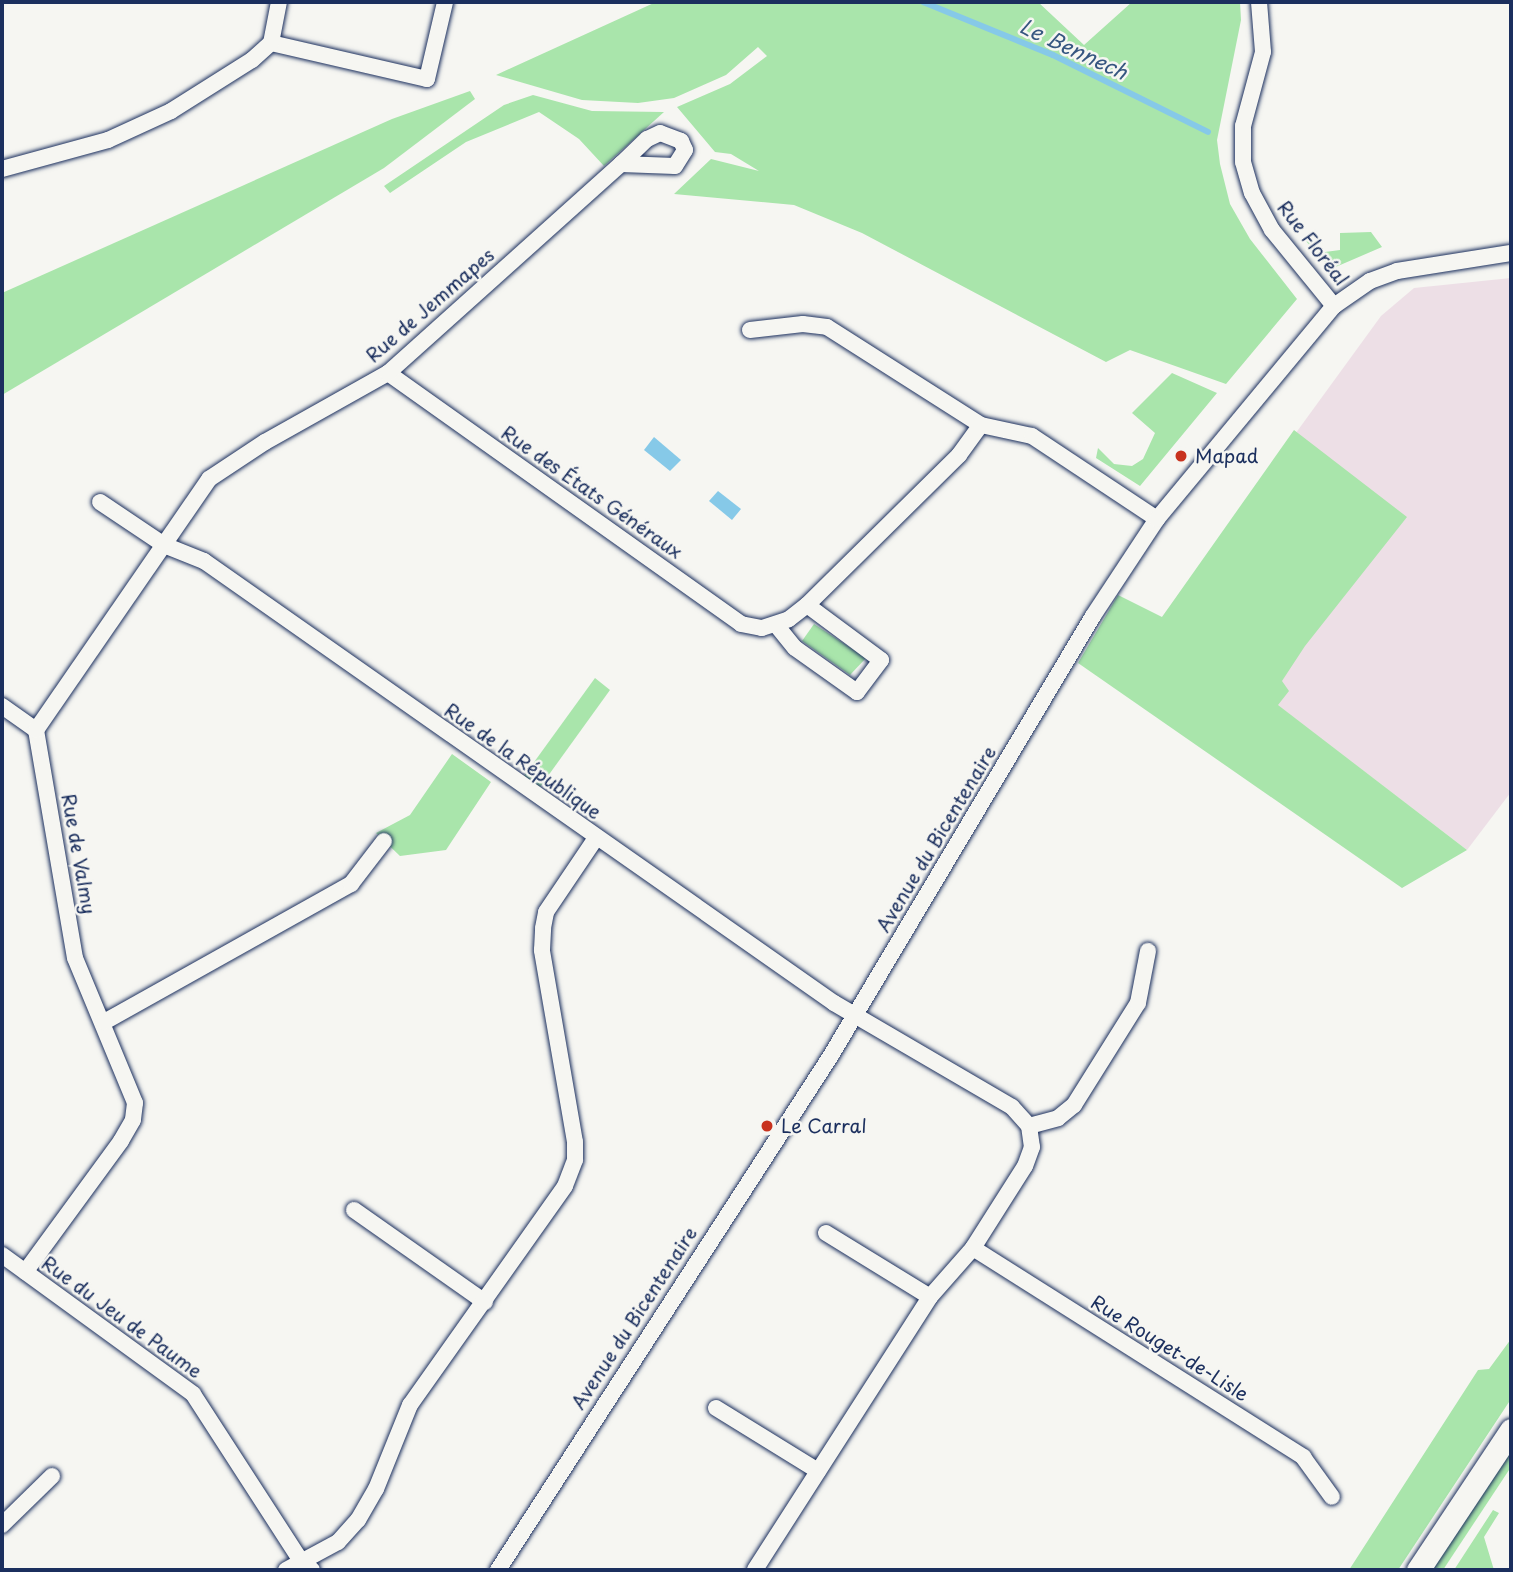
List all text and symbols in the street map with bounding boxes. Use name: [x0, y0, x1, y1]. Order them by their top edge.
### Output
water label: Le Bennech: [1016, 12, 1132, 84]
street label: Rue Floréal: [1272, 195, 1354, 291]
street label: Rue de Jemmapes: [360, 242, 500, 368]
street label: Rue des États Généraux: [496, 420, 688, 564]
place label: Mapad: [1195, 445, 1258, 467]
marker: Mapad: [1173, 448, 1189, 464]
street label: Rue de la République: [438, 697, 608, 825]
street label: Avenue du Bicentenaire: [871, 741, 1001, 937]
street label: Rue de Valmy: [57, 791, 101, 917]
place label: Le Carral: [781, 1115, 867, 1137]
marker: Le Carral: [759, 1118, 775, 1134]
street label: Avenue du Bicentenaire: [566, 1222, 702, 1414]
street label: Rue du Jeu de Paume: [36, 1250, 208, 1384]
street label: Rue Rouget-de-Lisle: [1086, 1290, 1254, 1406]

